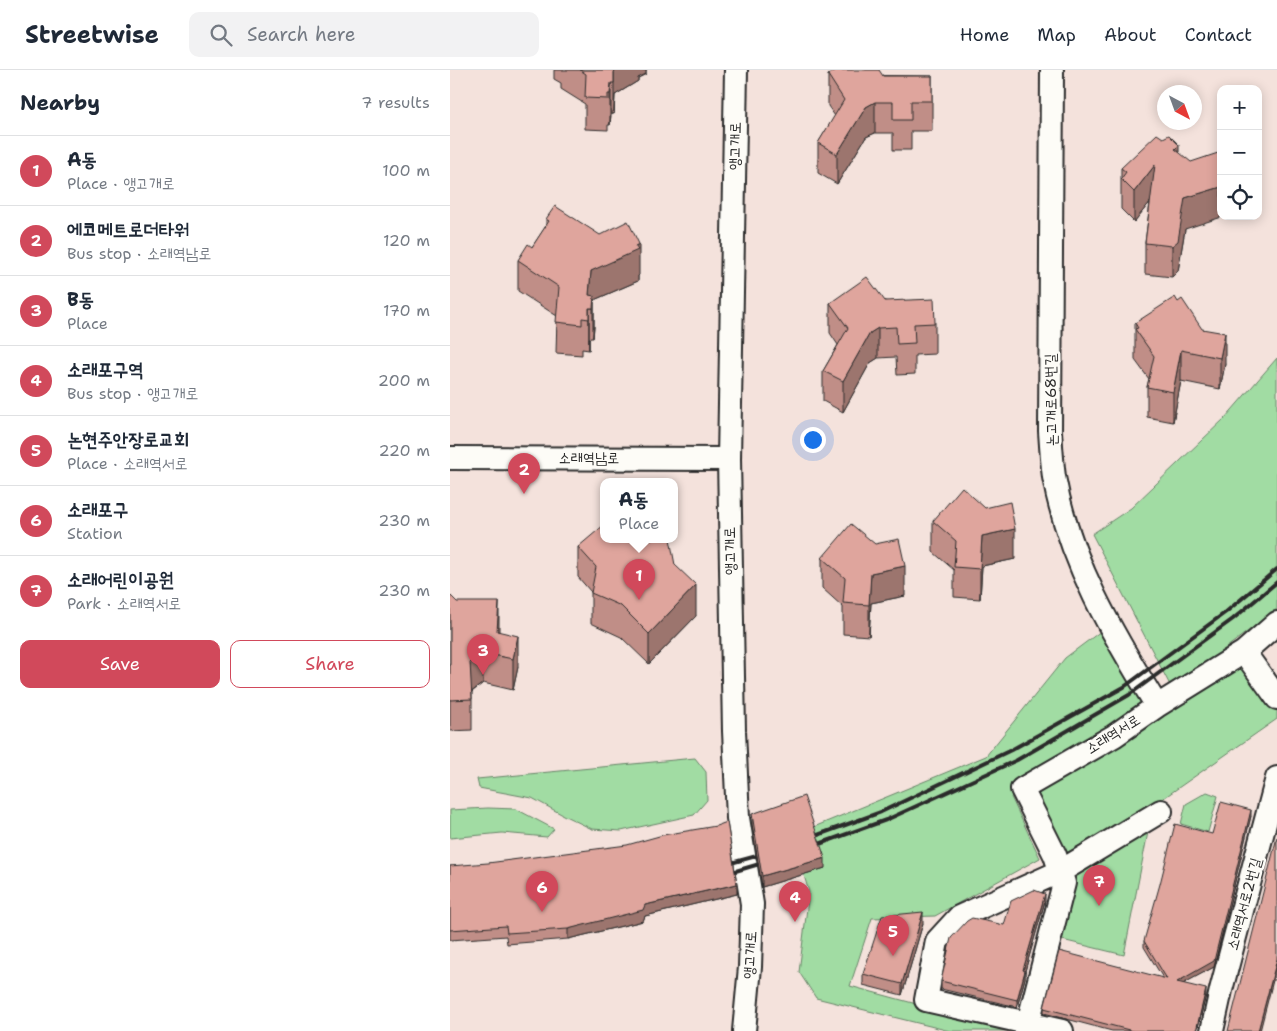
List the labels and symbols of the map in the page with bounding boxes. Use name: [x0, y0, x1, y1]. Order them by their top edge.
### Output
north arrow: [1157, 85, 1202, 130]
street label: 앵고개로: [725, 122, 745, 170]
street label: 논고개로68번길: [1040, 353, 1062, 447]
your location: [800, 427, 826, 453]
street label: 소래역남로: [559, 448, 619, 468]
pin: 2: [508, 453, 540, 494]
street label: 앵고개로: [720, 527, 740, 575]
pin: 1: [623, 559, 655, 600]
pin: 3: [467, 634, 499, 675]
street label: 소래역서로: [1082, 710, 1144, 758]
street label: 소래역서로2번길: [1222, 856, 1266, 952]
pin: 7: [1083, 865, 1115, 906]
pin: 6: [526, 871, 558, 912]
pin: 4: [779, 881, 811, 922]
pin: 5: [877, 915, 909, 956]
street label: 앵고개로: [739, 930, 761, 980]

